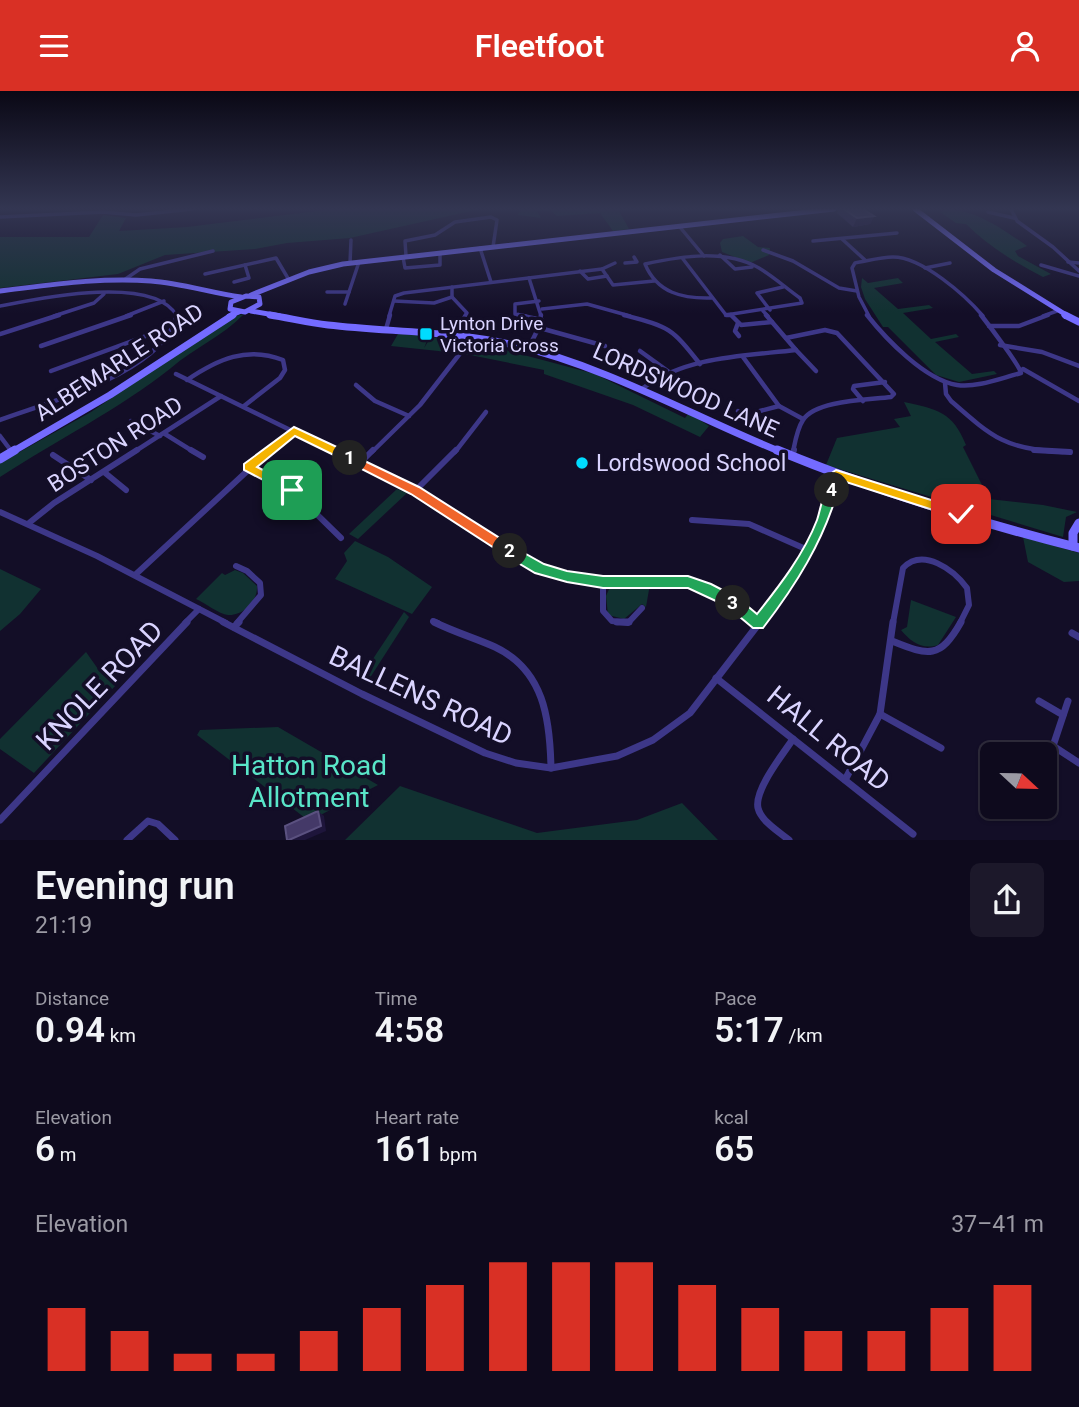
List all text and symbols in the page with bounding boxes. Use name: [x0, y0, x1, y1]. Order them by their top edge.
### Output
icon: menu: [35, 27, 73, 65]
text: Fleetfoot: [475, 27, 604, 65]
icon: person: [1006, 27, 1044, 65]
street label: ALBEMARLE ROAD: [30, 298, 209, 427]
place label: Lynton Drive Victoria Cross: [440, 312, 559, 357]
marker: Lynton Drive Victoria Cross: [418, 326, 434, 342]
street label: LORDSWOOD LANE: [589, 337, 783, 444]
street label: BOSTON ROAD: [43, 391, 188, 498]
pin: 1: [332, 441, 368, 475]
text: 1: [344, 446, 355, 469]
place label: Lordswood School: [596, 450, 786, 477]
marker: Lordswood School: [574, 455, 590, 471]
pin: [262, 460, 322, 520]
icon: arrive: [273, 471, 311, 509]
pin: 4: [814, 473, 850, 507]
text: 4: [826, 478, 837, 501]
pin: [931, 484, 991, 544]
icon: check: [942, 495, 980, 533]
pin: 2: [492, 533, 528, 568]
text: 2: [504, 539, 515, 562]
pin: 3: [716, 585, 750, 621]
text: 3: [727, 591, 738, 614]
street label: KNOLE ROAD: [29, 614, 169, 757]
street label: BALLENS ROAD: [324, 639, 518, 752]
street label: HALL ROAD: [761, 679, 897, 798]
north arrow: [980, 742, 1057, 819]
map controls: [980, 742, 1057, 819]
park label: Hatton Road Allotment: [231, 749, 387, 814]
button: share: [970, 863, 1044, 937]
text: Evening run: [35, 864, 235, 908]
text: 21:19: [35, 912, 92, 939]
text: Distance: [35, 987, 109, 1010]
text: Time: [375, 987, 417, 1010]
text: Pace: [714, 987, 757, 1010]
text: 0.94: [35, 1010, 105, 1051]
text: 4:58: [375, 1010, 444, 1051]
text: 5:17: [714, 1010, 784, 1051]
text: km: [105, 1024, 136, 1047]
text: /km: [784, 1024, 823, 1047]
text: Elevation: [35, 1106, 112, 1129]
text: Heart rate: [375, 1106, 459, 1129]
text: kcal: [714, 1106, 749, 1129]
text: 6: [35, 1129, 55, 1170]
text: 161: [375, 1129, 435, 1170]
text: 65: [714, 1129, 754, 1170]
text: m: [55, 1143, 76, 1166]
text: bpm: [435, 1143, 477, 1166]
text: Elevation: [35, 1211, 128, 1238]
text: 37–41 m: [951, 1211, 1044, 1238]

